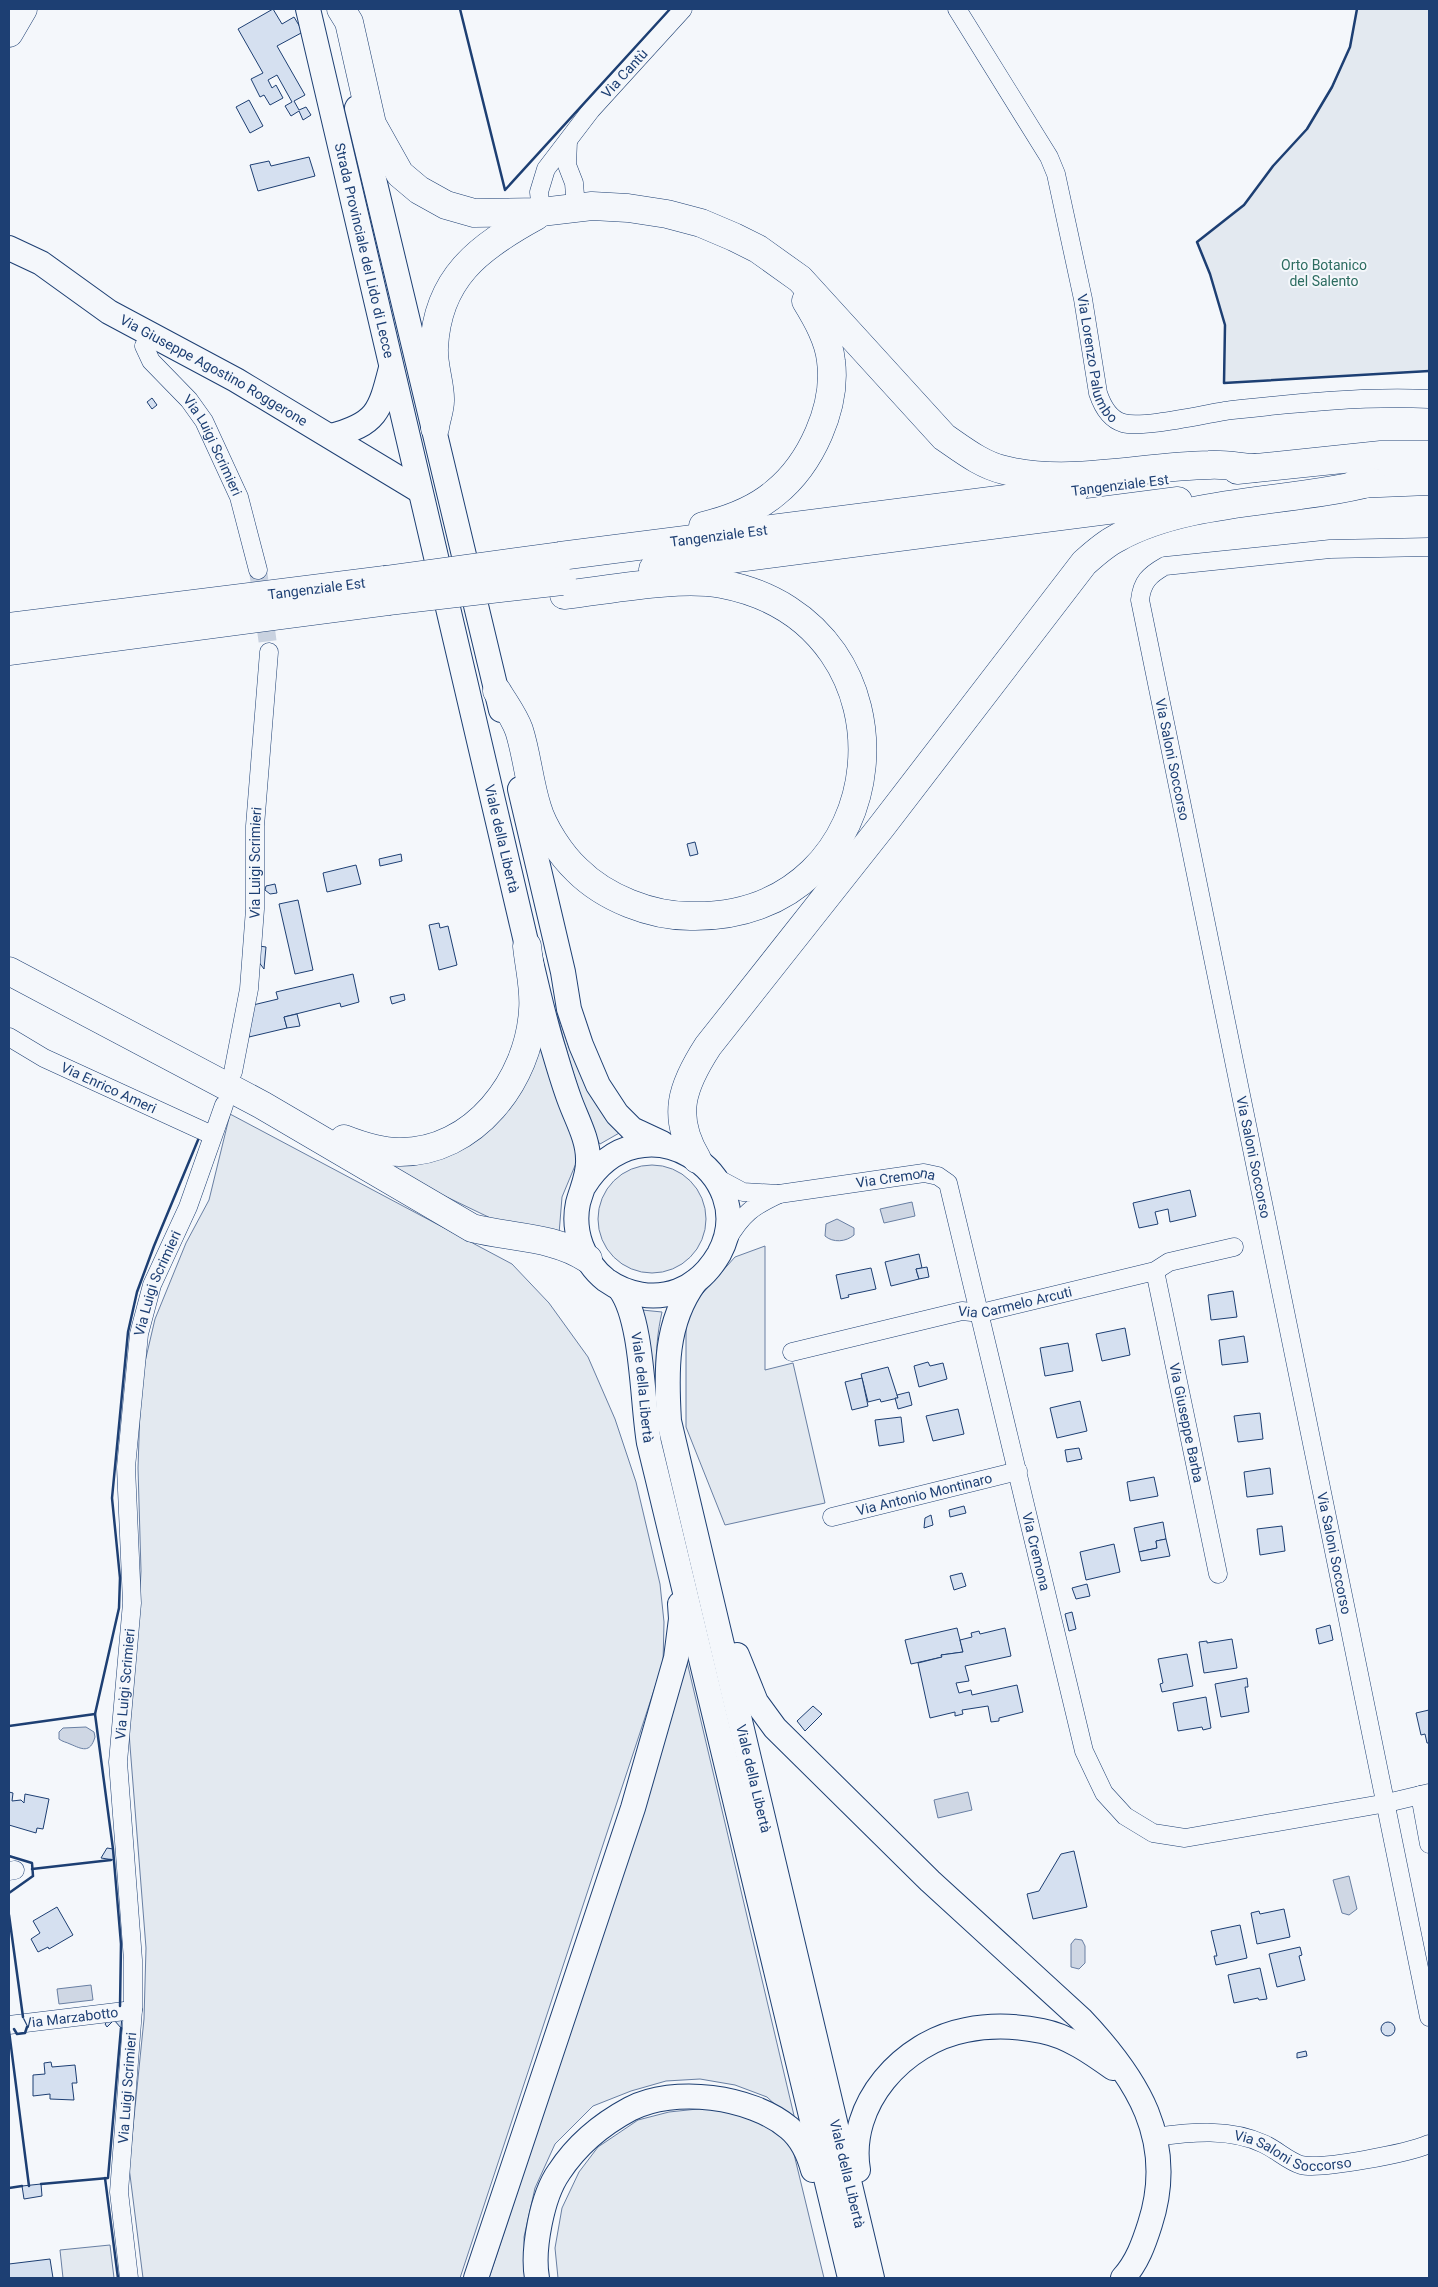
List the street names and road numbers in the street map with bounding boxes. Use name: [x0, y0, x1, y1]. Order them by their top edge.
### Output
street label: Via Cantù: [598, 46, 651, 101]
street label: Strada Provinciale del Lido di Lecce: [332, 141, 397, 360]
street label: Via Lorenzo Palumbo: [1074, 293, 1121, 426]
street label: Via Giuseppe Agostino Roggerone: [117, 311, 310, 429]
street label: Via Luigi Scrimieri: [180, 391, 245, 498]
street label: Tangenziale Est: [1070, 471, 1170, 499]
street label: Tangenziale Est: [669, 521, 769, 550]
street label: Tangenziale Est: [267, 574, 367, 603]
street label: Via Saloni Soccorso: [1152, 697, 1193, 822]
street label: Viale della Libertà: [481, 783, 522, 895]
street label: Via Luigi Scrimieri: [246, 806, 265, 919]
street label: Via Enrico Ameri: [59, 1059, 159, 1116]
street label: Via Saloni Soccorso: [1233, 1095, 1274, 1220]
street label: Via Cremona: [855, 1164, 937, 1191]
street label: Via Luigi Scrimieri: [131, 1228, 184, 1338]
street label: Via Carmelo Arcuti: [957, 1283, 1073, 1321]
street label: Viale della Libertà: [628, 1331, 657, 1444]
street label: Via Giuseppe Barba: [1166, 1361, 1207, 1484]
street label: Via Antonio Montinaro: [855, 1470, 994, 1519]
street label: Via Saloni Soccorso: [1314, 1491, 1355, 1616]
street label: Via Cremona: [1019, 1511, 1053, 1592]
street label: Via Luigi Scrimieri: [112, 1628, 138, 1740]
street label: Viale della Libertà: [733, 1723, 774, 1834]
street label: Via Marzabotto: [22, 2004, 119, 2031]
street label: Via Luigi Scrimieri: [115, 2032, 139, 2144]
street label: Viale della Libertà: [827, 2118, 868, 2230]
street label: Via Saloni Soccorso: [1233, 2127, 1353, 2174]

